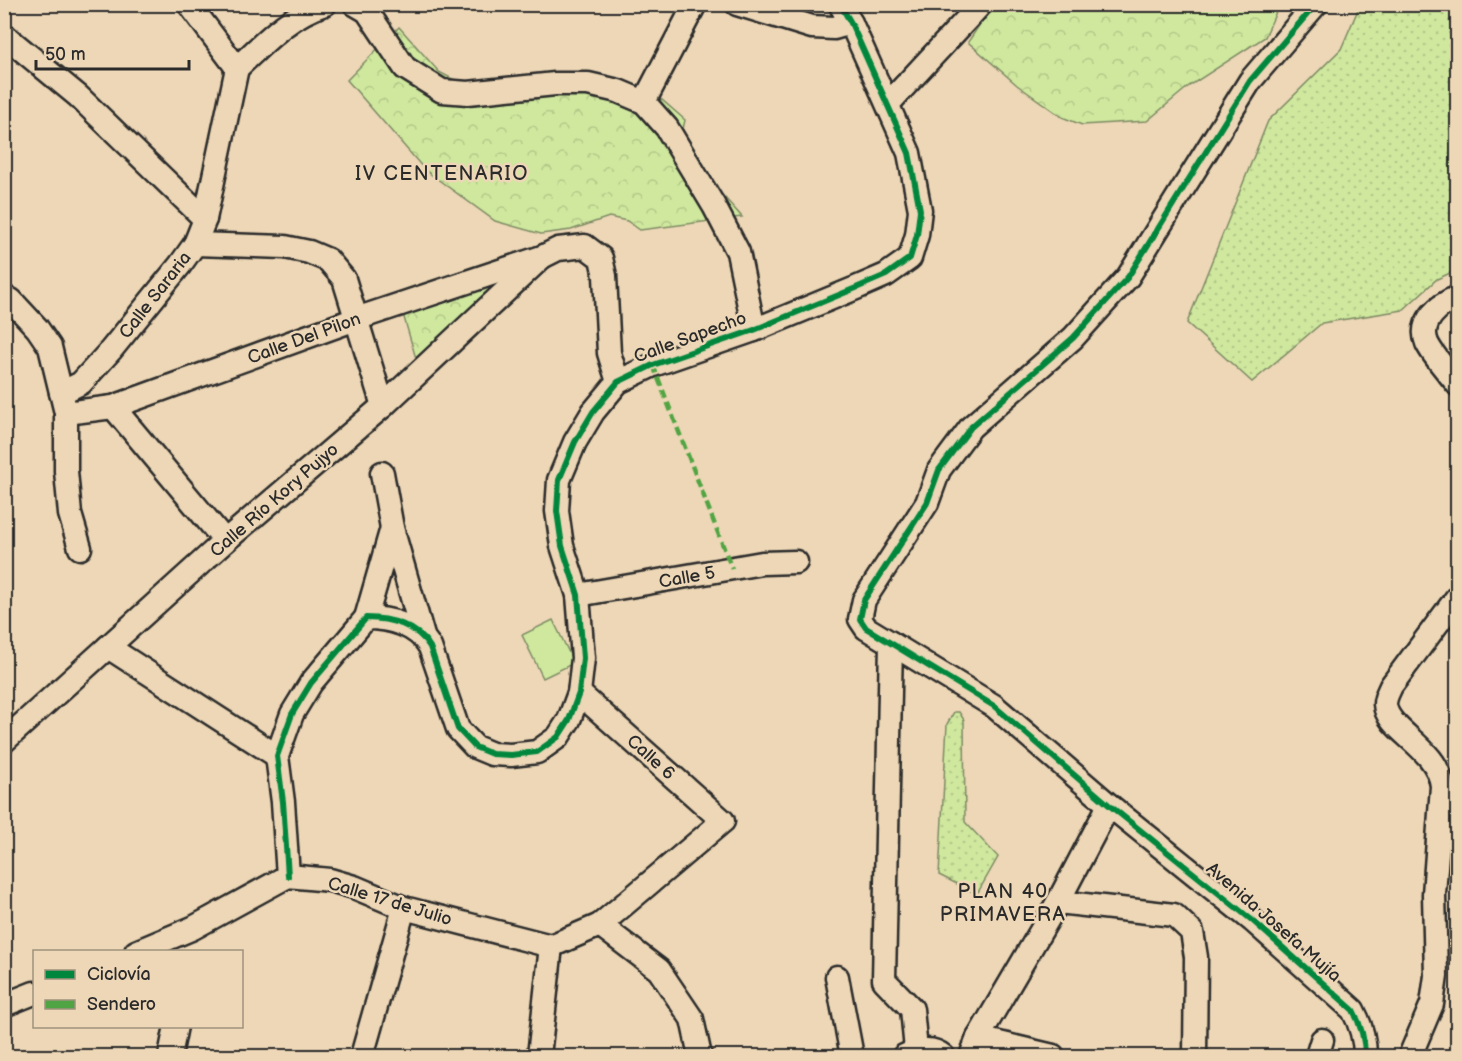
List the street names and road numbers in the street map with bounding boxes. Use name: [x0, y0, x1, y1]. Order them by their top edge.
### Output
street label: Calle Sararia: [115, 248, 196, 343]
street label: Calle Sapecho: [631, 307, 749, 368]
street label: Calle Del Pilon: [245, 308, 364, 369]
street label: Calle Río Kory Pujyo: [206, 439, 343, 562]
street label: Calle 5: [657, 562, 717, 593]
street label: Calle 6: [622, 730, 679, 784]
street label: Avenida Josefa Mujía: [1202, 858, 1345, 987]
street label: Calle 17 de Julio: [325, 873, 454, 930]

